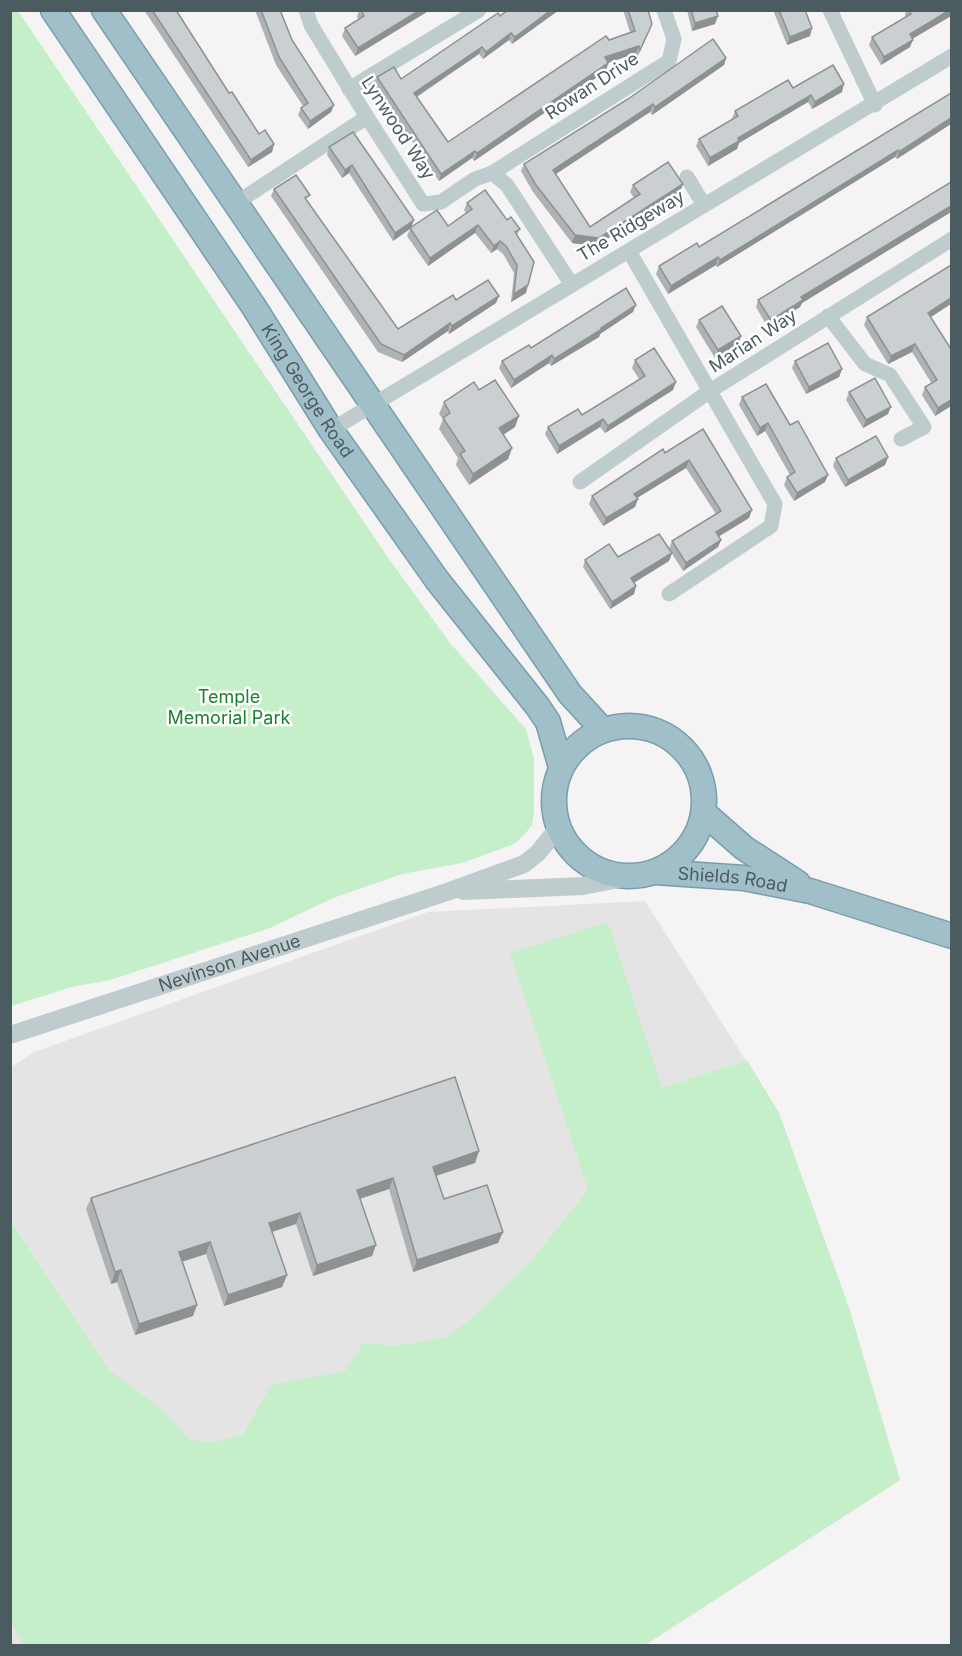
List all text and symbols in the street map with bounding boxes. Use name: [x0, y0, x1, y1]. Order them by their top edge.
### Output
street label: Rowan Drive: [541, 48, 642, 124]
street label: Lynwood Way: [357, 72, 440, 183]
street label: The Ridgeway: [574, 185, 688, 266]
street label: Marian Way: [705, 304, 801, 377]
street label: King George Road: [257, 320, 358, 462]
park label: Temple Memorial Park: [168, 686, 291, 728]
street label: Shields Road: [677, 863, 789, 896]
street label: Nevinson Avenue: [156, 930, 303, 996]

